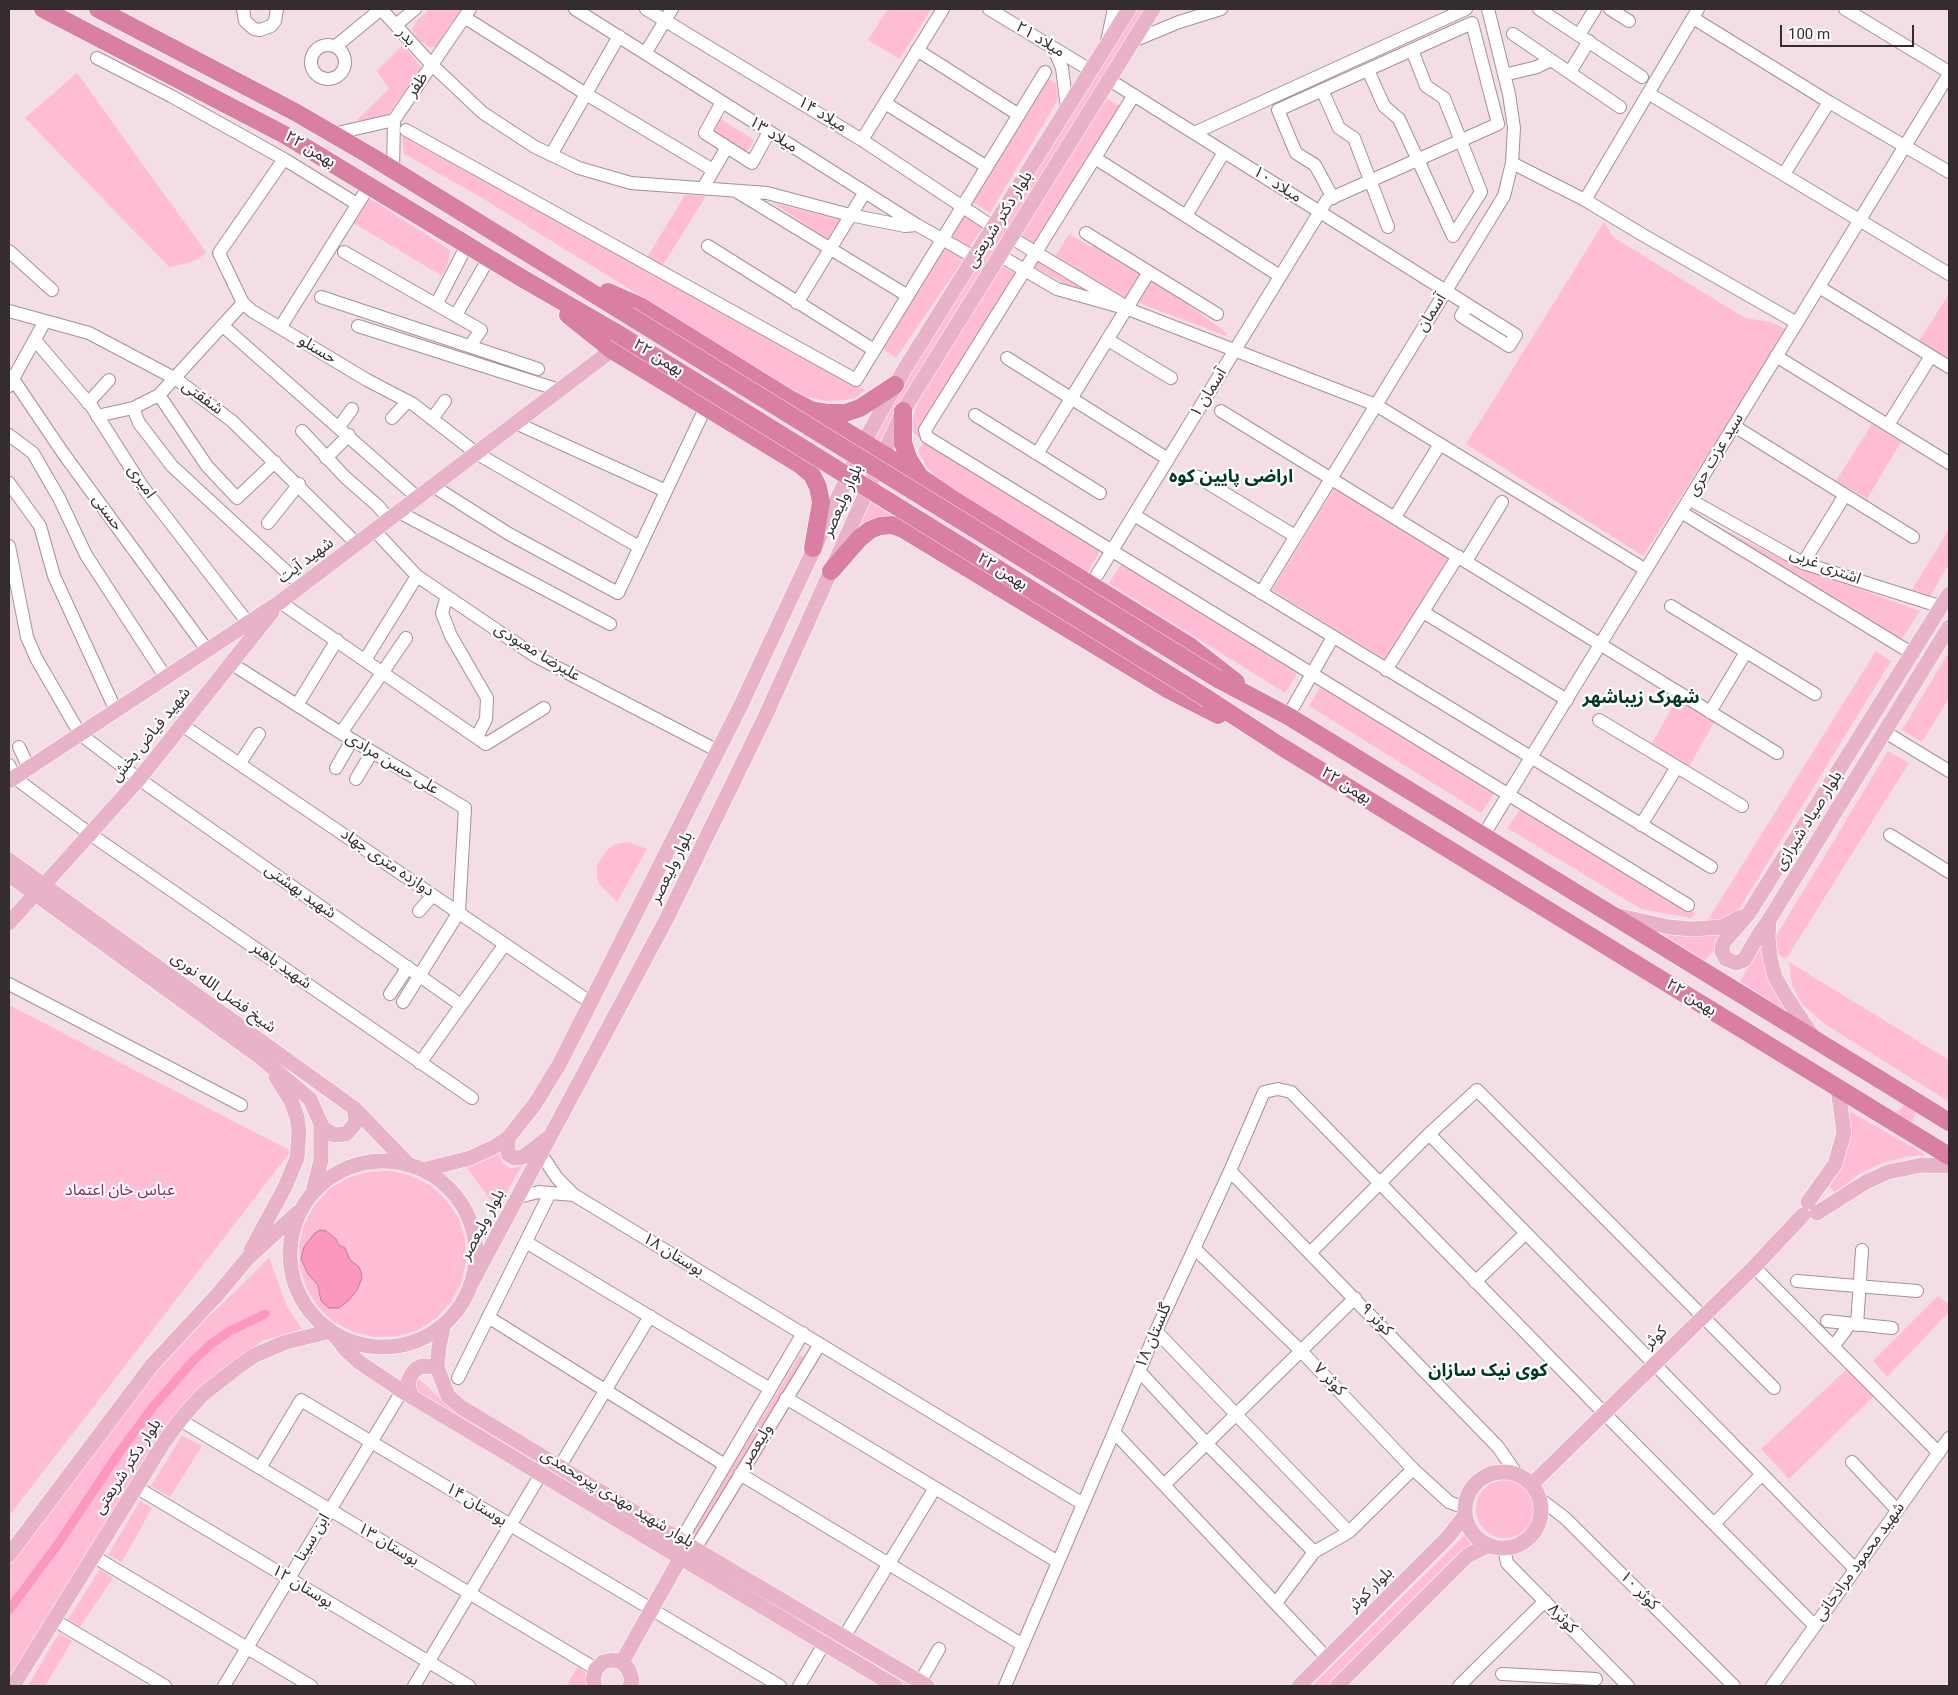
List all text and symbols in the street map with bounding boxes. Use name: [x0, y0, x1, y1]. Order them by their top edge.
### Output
scale bar: [1783, 15, 1917, 47]
street label: میلاد ۲۱: [1012, 18, 1068, 62]
street label: بدر: [393, 24, 419, 50]
text: 100 m: [1788, 25, 1830, 43]
street label: ظفر: [403, 69, 433, 101]
street label: میلاد ۱۴: [794, 93, 850, 137]
street label: میلاد ۱۳: [745, 113, 801, 157]
street label: ۲۲ بهمن: [281, 127, 339, 173]
street label: میلاد ۱۰: [1249, 163, 1305, 207]
street label: بلوار دکتر شریعتی: [963, 168, 1037, 272]
street label: آسمان: [1413, 290, 1451, 336]
street label: حسنلو: [295, 331, 339, 369]
street label: ۲۲ بهمن: [629, 335, 687, 381]
street label: آسمان ۱: [1186, 365, 1232, 421]
street label: شفقتی: [178, 377, 226, 419]
street label: سید عزت حری: [1684, 410, 1748, 500]
street label: امیری: [123, 461, 159, 503]
street label: بلوار ولیعصر: [818, 462, 868, 540]
district label: اراضی پایین کوه: [1169, 466, 1293, 488]
street label: حسنی: [87, 491, 127, 535]
street label: شهید آیت: [274, 534, 338, 588]
street label: اشتری غربی: [1787, 545, 1863, 589]
street label: ۲۲ بهمن: [973, 549, 1031, 595]
street label: علیرضا معبودی: [490, 620, 584, 686]
street label: شهید فیاض بخش: [107, 684, 195, 786]
district label: شهرک زیباشهر: [1583, 687, 1699, 709]
street label: علی حسن مرادی: [342, 729, 442, 799]
street label: ۲۲ بهمن: [1317, 763, 1375, 809]
street label: بلوار صیاد شیرازی: [1771, 768, 1847, 874]
street label: دوازده متری جهاد: [337, 825, 437, 901]
street label: بلوار ولیعصر: [646, 829, 698, 907]
street label: شهید بهشتی: [261, 860, 339, 924]
street label: شهید باهنر: [247, 938, 315, 994]
street label: شیخ فضل الله نوری: [167, 948, 279, 1038]
street label: ۲۲ بهمن: [1662, 975, 1720, 1021]
park label: عباس خان اعتماد: [65, 1181, 175, 1201]
street label: بلوار ولیعصر: [456, 1186, 510, 1264]
street label: بوستان ۱۸: [639, 1229, 707, 1281]
street label: کوثر ۹: [1356, 1300, 1396, 1340]
street label: گلستان ۱۸: [1132, 1301, 1176, 1371]
street label: کوثر: [1640, 1322, 1672, 1354]
street label: کوثر ۷: [1309, 1360, 1349, 1400]
district label: کوی نیک سازان: [1428, 1360, 1548, 1382]
street label: بلوار دکتر شریعتی: [90, 1416, 166, 1518]
street label: ولیعصر: [737, 1421, 777, 1471]
street label: بلوار شهید مهدی پیرمحمدی: [537, 1446, 697, 1552]
street label: بوستان ۱۴: [442, 1479, 510, 1531]
street label: شهید محمود مرادخانی: [1810, 1499, 1910, 1625]
street label: ابن سینا: [291, 1511, 335, 1565]
street label: بوستان ۱۳: [354, 1519, 422, 1571]
street label: بوستان ۱۲: [268, 1561, 336, 1613]
street label: بلوار کوثر: [1345, 1564, 1397, 1616]
street label: کوثر ۱۰: [1615, 1567, 1663, 1615]
street label: کوثر۸: [1543, 1600, 1581, 1638]

